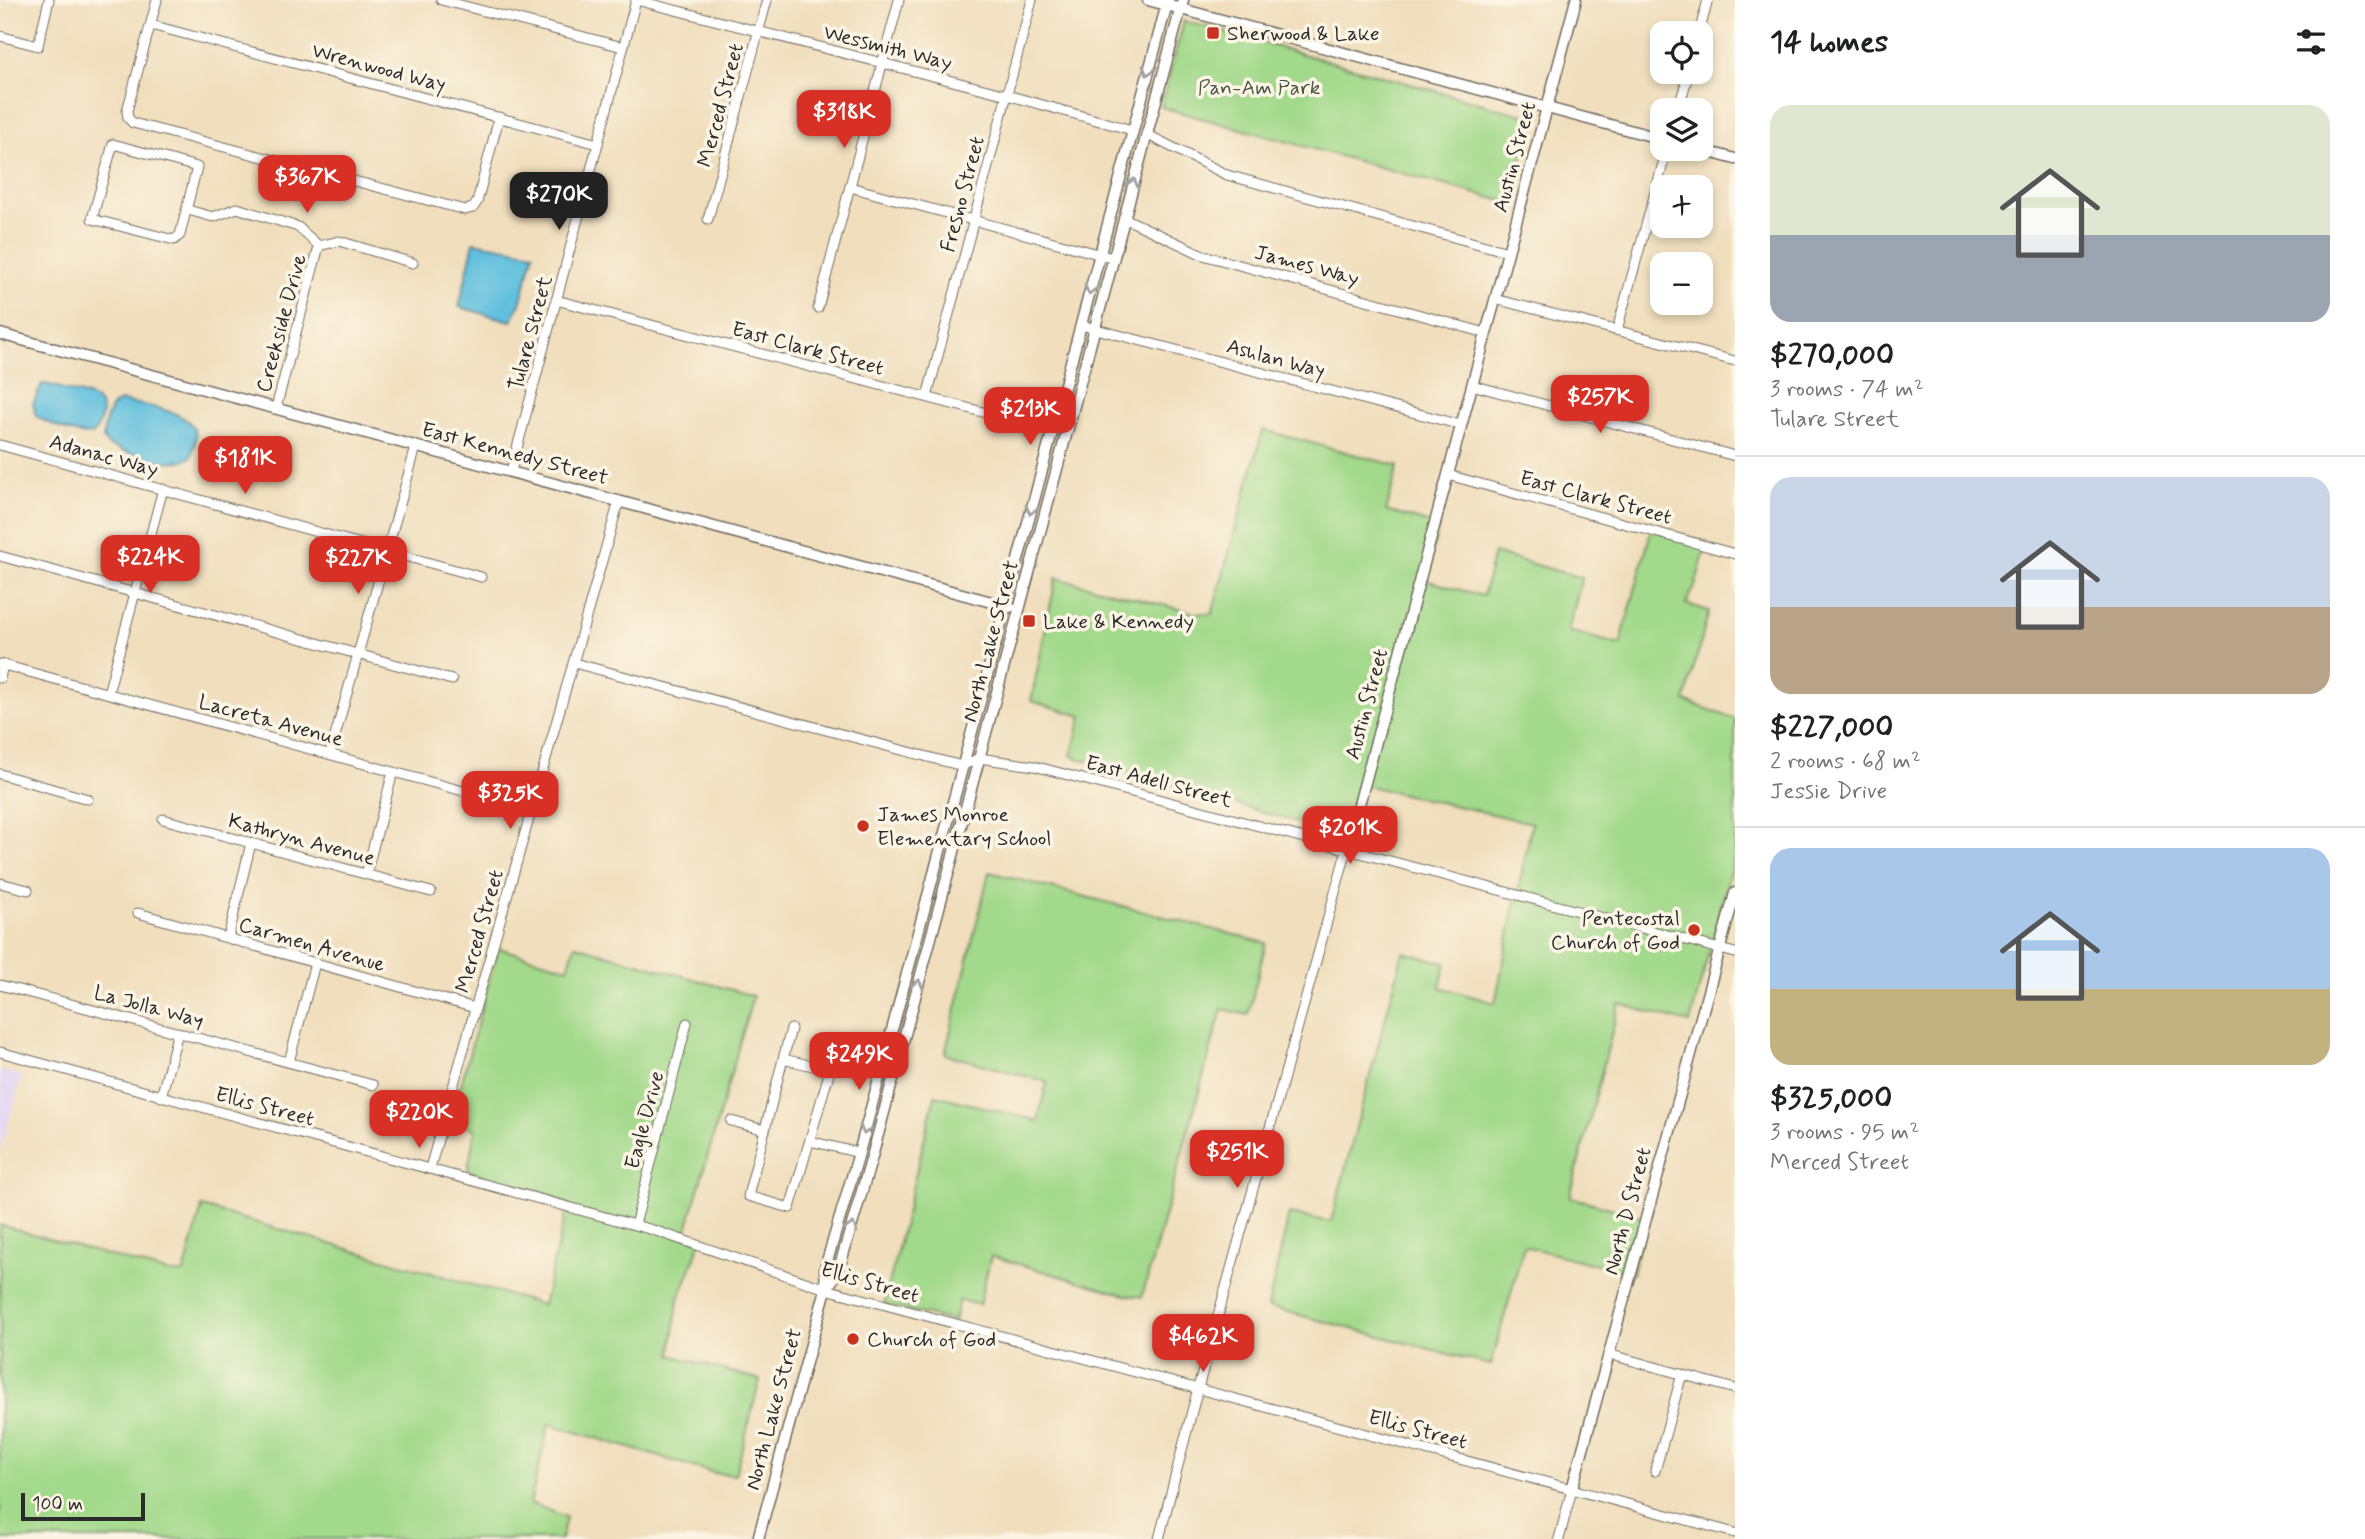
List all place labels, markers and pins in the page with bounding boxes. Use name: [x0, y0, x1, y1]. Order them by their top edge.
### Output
place label: Sherwood & Lake: [1227, 20, 1379, 48]
marker: Sherwood & Lake: [1205, 25, 1221, 41]
pin: $318K: [795, 90, 893, 150]
pin: $367K: [258, 156, 356, 215]
pin: $270K: [510, 173, 608, 232]
pin: $257K: [1551, 376, 1649, 435]
pin: $213K: [981, 388, 1079, 447]
pin: $181K: [196, 436, 294, 496]
pin: $224K: [101, 536, 199, 595]
pin: $227K: [309, 536, 407, 596]
place label: Lake & Kennedy: [1043, 608, 1194, 636]
marker: Lake & Kennedy: [1021, 613, 1037, 629]
pin: $325K: [461, 772, 559, 831]
place label: James Monroe Elementary School: [877, 801, 1052, 853]
pin: $201K: [1301, 806, 1399, 866]
marker: James Monroe Elementary School: [855, 818, 871, 834]
place label: Pentecostal Church of God: [1551, 905, 1680, 957]
marker: Pentecostal Church of God: [1686, 922, 1702, 938]
pin: $249K: [810, 1032, 908, 1092]
pin: $220K: [370, 1090, 468, 1150]
pin: $251K: [1188, 1130, 1286, 1190]
pin: $462K: [1154, 1314, 1252, 1374]
place label: Church of God: [867, 1326, 996, 1354]
marker: Church of God: [845, 1331, 861, 1347]

